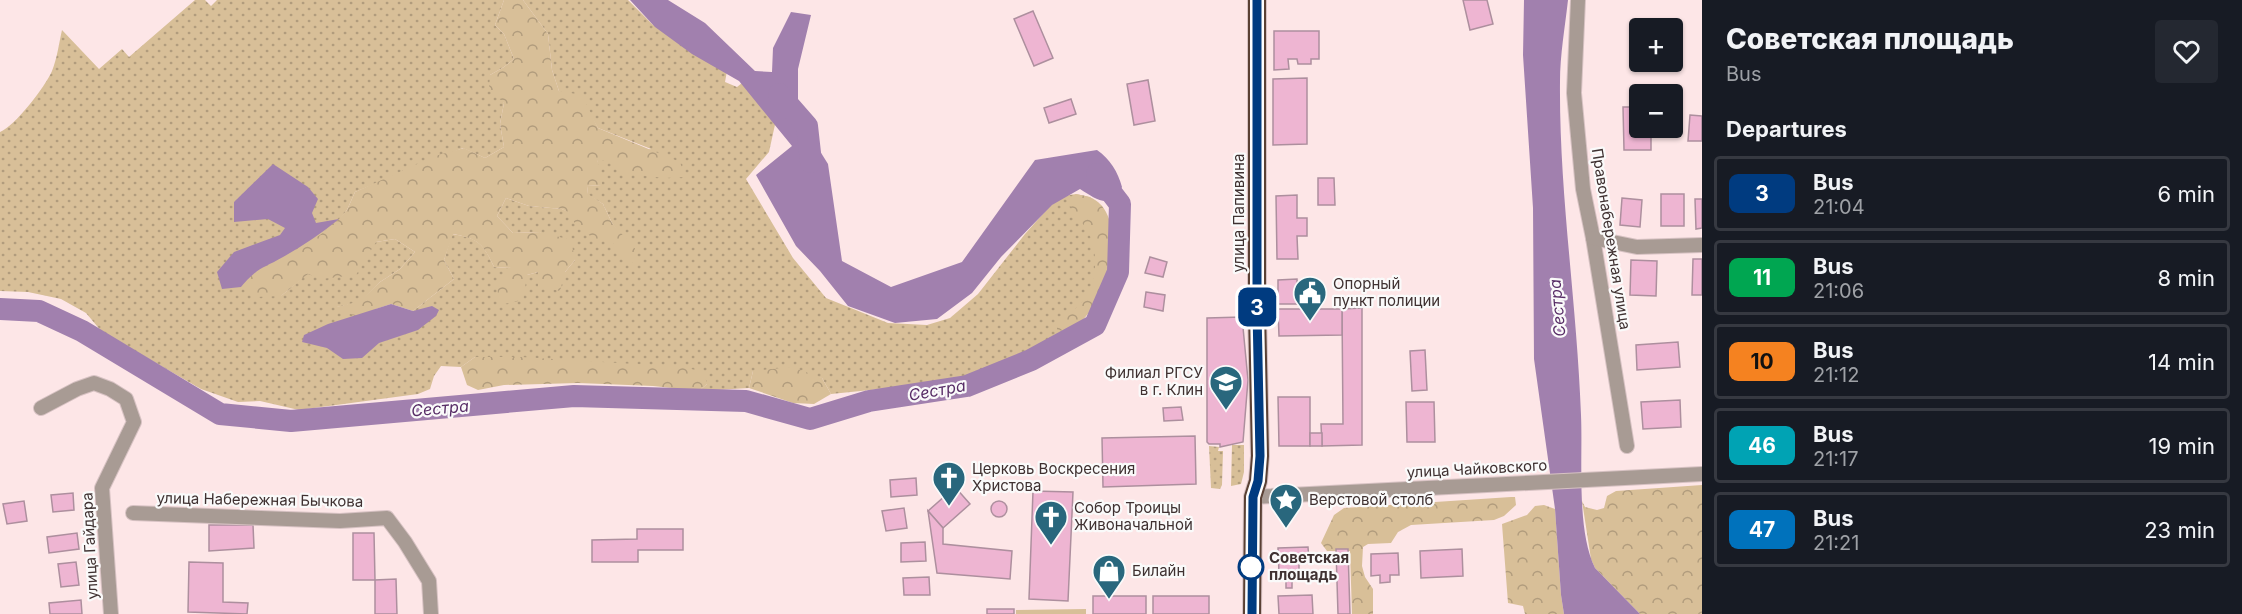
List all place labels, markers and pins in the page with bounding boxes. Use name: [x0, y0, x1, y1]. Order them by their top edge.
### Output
place label: Опорный пункт полиции: [1333, 274, 1440, 310]
public building icon: Опорный пункт полиции: [1292, 275, 1328, 322]
place label: Филиал РГСУ в г. Клин: [1105, 363, 1204, 399]
school or university icon: Филиал РГСУ в г. Клин: [1208, 364, 1244, 411]
place label: Церковь Воскресения Христова: [972, 459, 1135, 495]
church icon: Церковь Воскресения Христова: [931, 460, 967, 507]
place icon: Верстовой столб: [1268, 482, 1304, 529]
place label: Верстовой столб: [1309, 490, 1434, 509]
place label: Собор Троицы Живоначальной: [1074, 498, 1193, 534]
church icon: Собор Троицы Живоначальной: [1033, 499, 1069, 546]
place label: Советская площадь: [1269, 548, 1349, 584]
shop icon: Билайн: [1091, 553, 1127, 600]
marker: Советская площадь: [1238, 554, 1264, 580]
place label: Билайн: [1132, 561, 1185, 580]

